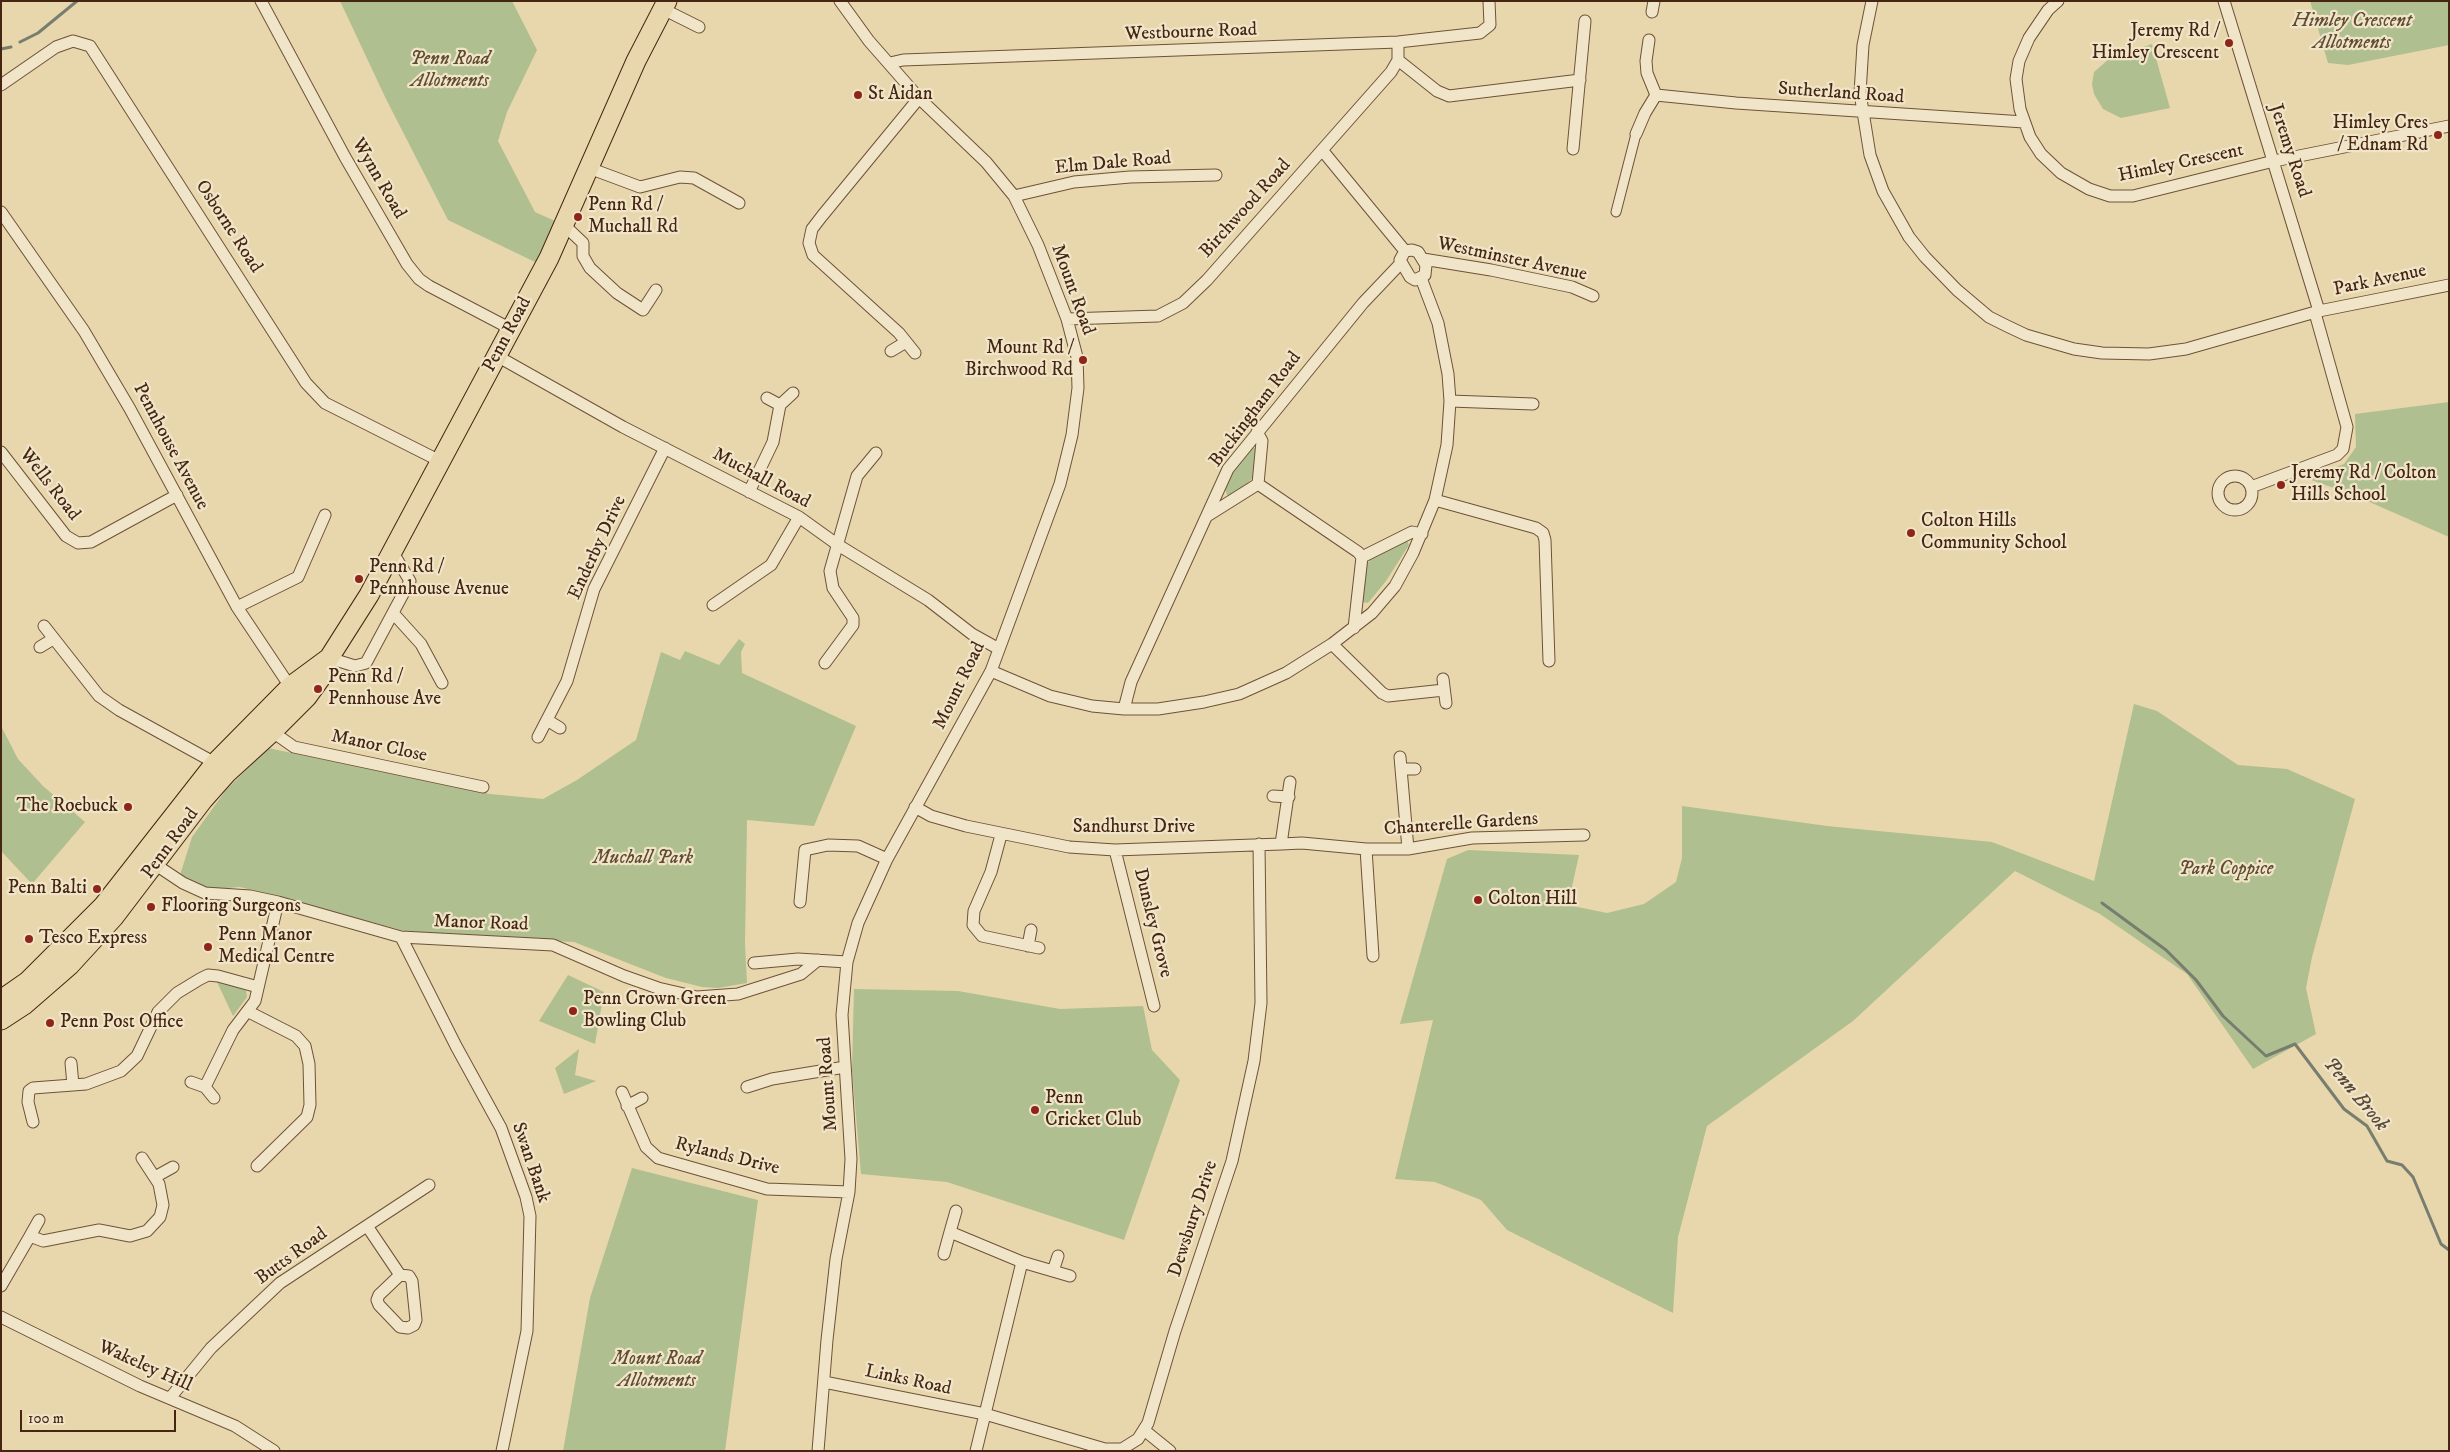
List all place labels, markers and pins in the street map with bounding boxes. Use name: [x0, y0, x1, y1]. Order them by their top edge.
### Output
place label: Jeremy Rd / Himley Crescent: [2091, 21, 2219, 65]
marker: Jeremy Rd / Himley Crescent: [2223, 37, 2235, 49]
place label: St Aidan: [868, 84, 933, 106]
marker: St Aidan: [852, 89, 864, 101]
place label: Himley Cres / Ednam Rd: [2332, 113, 2428, 157]
marker: Himley Cres / Ednam Rd: [2432, 129, 2444, 141]
place label: Penn Rd / Muchall Rd: [588, 195, 678, 239]
marker: Penn Rd / Muchall Rd: [572, 211, 584, 223]
place label: Mount Rd / Birchwood Rd: [965, 338, 1073, 382]
marker: Mount Rd / Birchwood Rd: [1077, 354, 1089, 366]
place label: Jeremy Rd / Colton Hills School: [2291, 463, 2436, 507]
marker: Jeremy Rd / Colton Hills School: [2275, 479, 2287, 491]
place label: Colton Hills Community School: [1921, 511, 2067, 555]
marker: Colton Hills Community School: [1905, 527, 1917, 539]
place label: Penn Rd / Pennhouse Avenue: [369, 557, 509, 601]
marker: Penn Rd / Pennhouse Avenue: [353, 573, 365, 585]
place label: Penn Rd / Pennhouse Ave: [328, 667, 441, 711]
marker: Penn Rd / Pennhouse Ave: [312, 683, 324, 695]
place label: The Roebuck: [16, 796, 118, 818]
marker: The Roebuck: [122, 801, 134, 813]
place label: Penn Balti: [8, 878, 87, 900]
marker: Penn Balti: [91, 883, 103, 895]
place label: Colton Hill: [1488, 889, 1577, 911]
marker: Colton Hill: [1472, 894, 1484, 906]
place label: Flooring Surgeons: [161, 896, 301, 918]
marker: Flooring Surgeons: [145, 901, 157, 913]
place label: Penn Manor Medical Centre: [218, 925, 335, 969]
place label: Tesco Express: [39, 928, 147, 950]
marker: Tesco Express: [23, 933, 35, 945]
marker: Penn Manor Medical Centre: [202, 941, 214, 953]
place label: Penn Crown Green Bowling Club: [583, 989, 727, 1033]
marker: Penn Crown Green Bowling Club: [567, 1005, 579, 1017]
place label: Penn Post Office: [60, 1012, 183, 1034]
marker: Penn Post Office: [44, 1017, 56, 1029]
place label: Penn Cricket Club: [1045, 1088, 1141, 1132]
marker: Penn Cricket Club: [1029, 1104, 1041, 1116]

